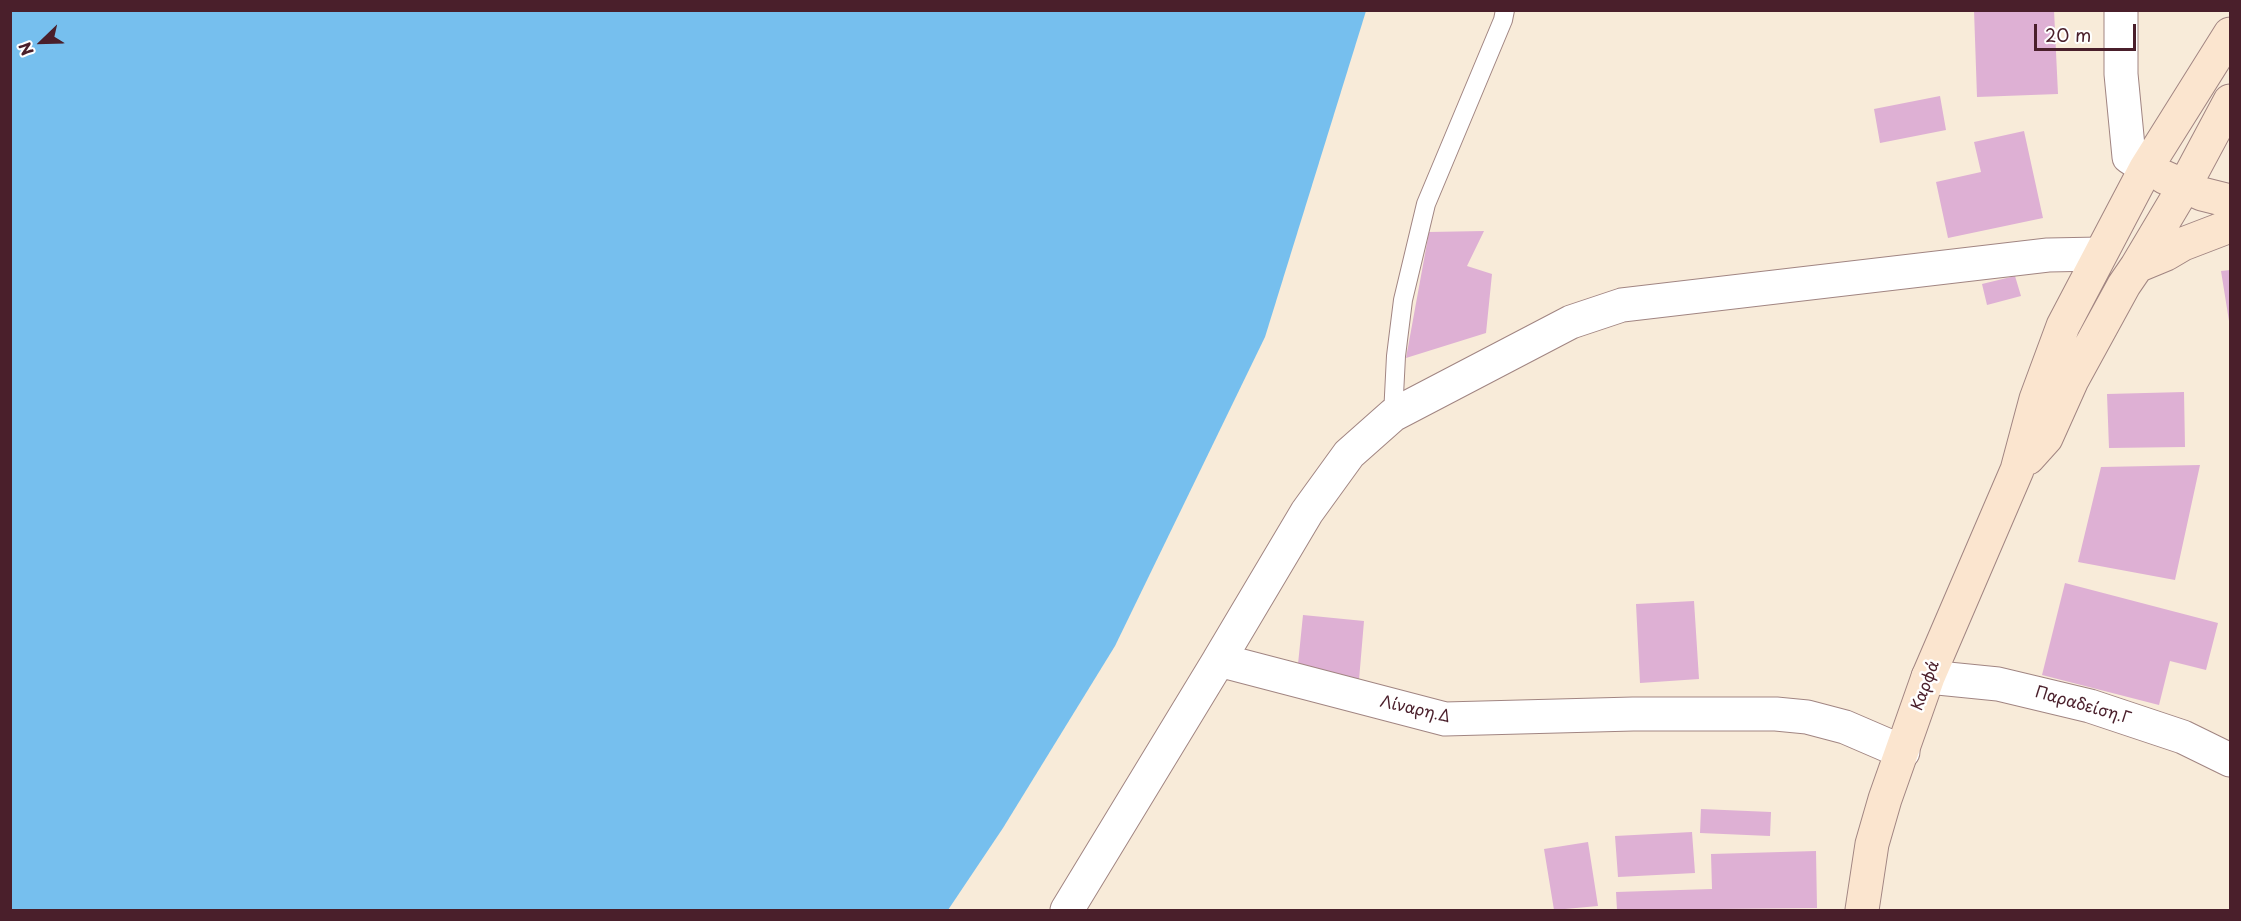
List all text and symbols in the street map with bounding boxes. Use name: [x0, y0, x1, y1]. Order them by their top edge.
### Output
north arrow: [12, 12, 72, 72]
scale bar: [2037, 12, 2139, 50]
text: 20 m: [2045, 21, 2091, 48]
text: N: [12, 39, 39, 60]
street label: Καρφά: [1908, 658, 1944, 714]
street label: Παραδείση.Γ: [2033, 683, 2133, 729]
street label: Λίναρη.Δ: [1378, 693, 1452, 727]

